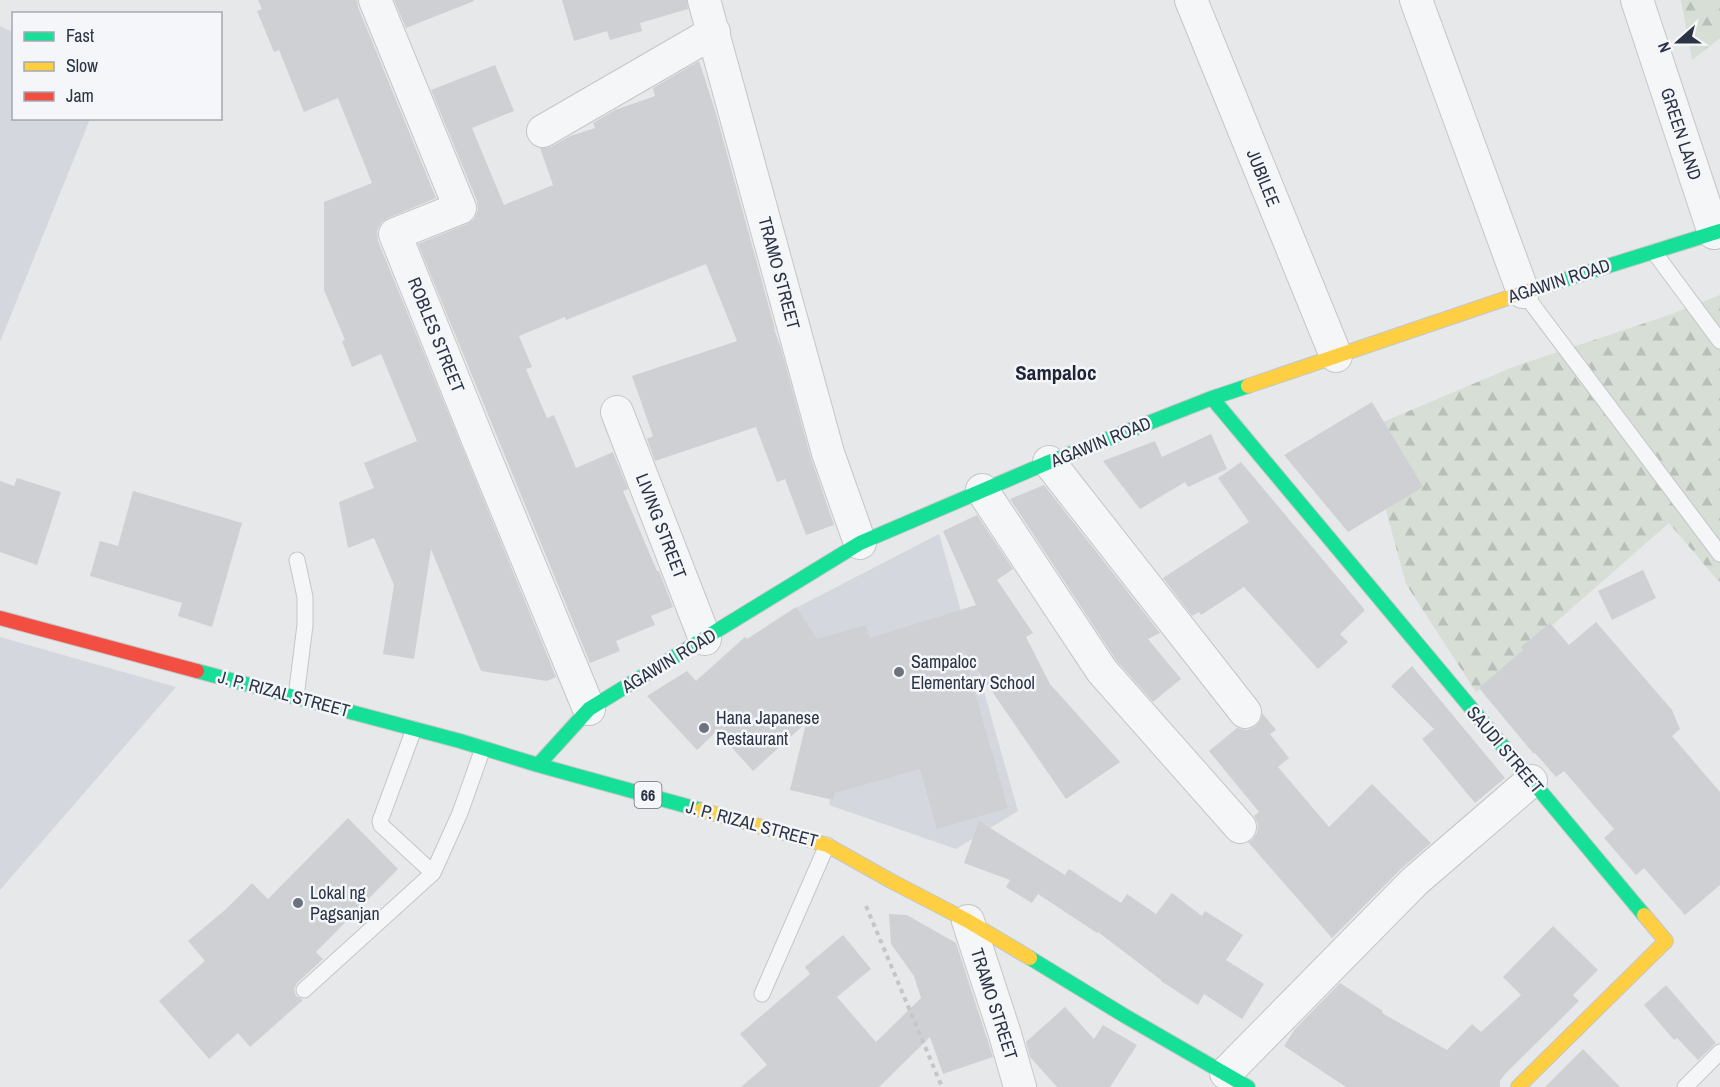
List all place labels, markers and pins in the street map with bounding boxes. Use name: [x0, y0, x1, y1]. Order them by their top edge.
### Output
place label: Sampaloc Elementary School: [911, 649, 1035, 695]
marker: Sampaloc Elementary School: [892, 665, 906, 679]
place label: Hana Japanese Restaurant: [716, 705, 819, 751]
marker: Hana Japanese Restaurant: [697, 721, 711, 735]
place label: Lokal ng Pagsanjan: [310, 880, 380, 926]
marker: Lokal ng Pagsanjan: [291, 896, 305, 910]

